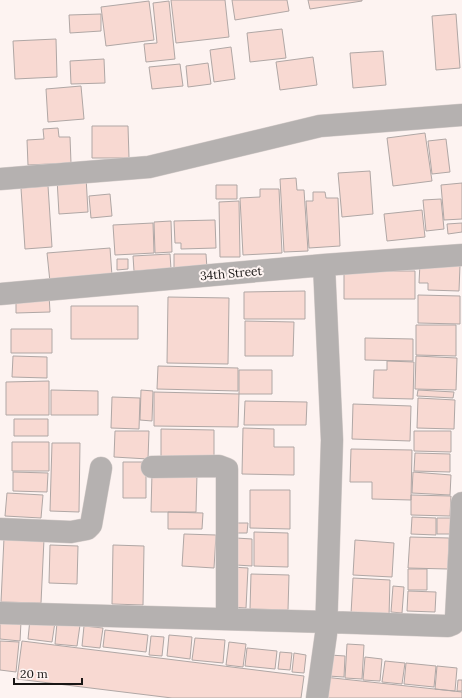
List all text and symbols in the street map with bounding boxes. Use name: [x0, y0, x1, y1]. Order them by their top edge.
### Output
street label: 34th Street: [199, 263, 263, 283]
scale bar: [14, 660, 82, 686]
text: 20 m: [20, 666, 48, 681]

